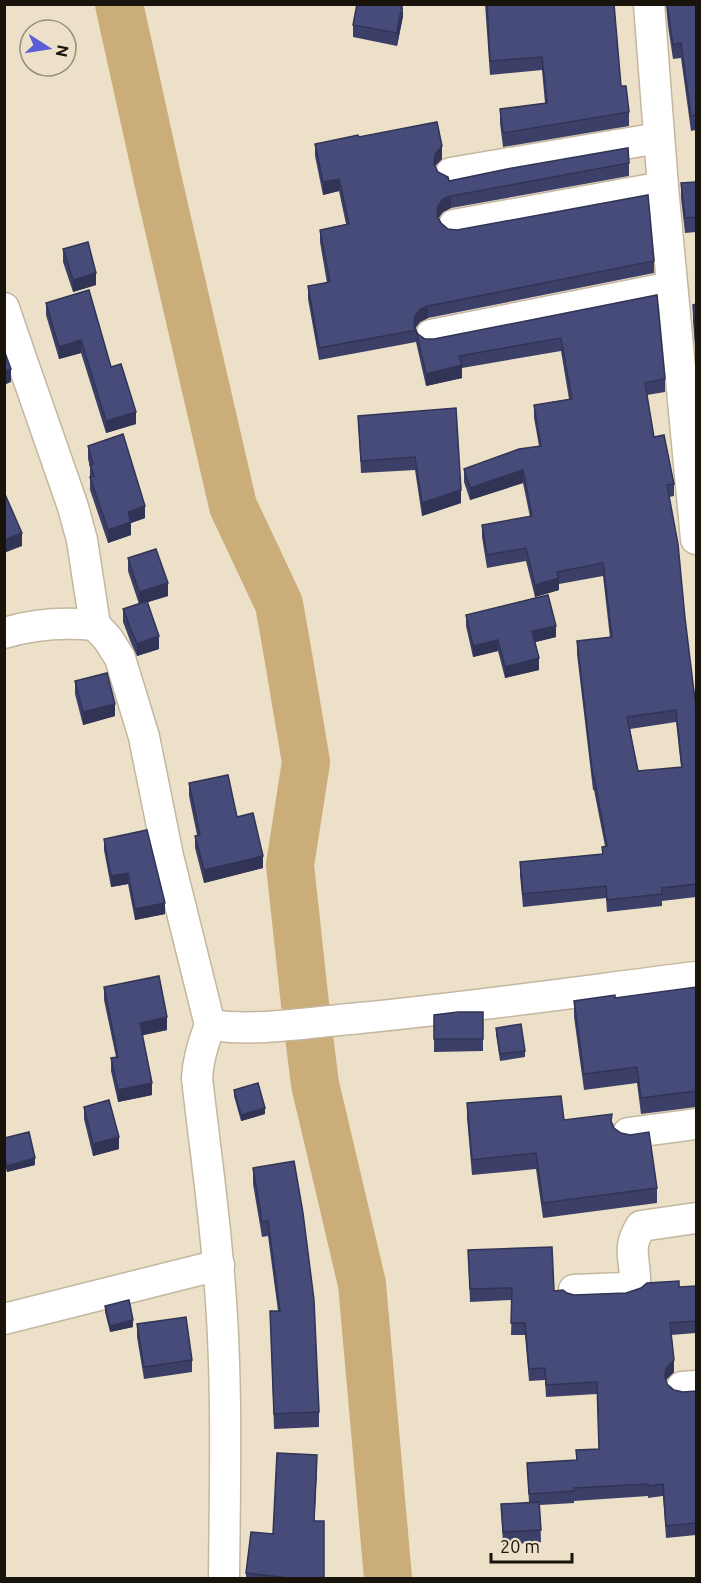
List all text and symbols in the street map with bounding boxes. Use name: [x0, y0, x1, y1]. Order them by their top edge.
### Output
north arrow: [18, 18, 78, 78]
text: N: [53, 43, 73, 59]
scale bar: [491, 1526, 572, 1564]
text: 20 m: [500, 1536, 540, 1556]

